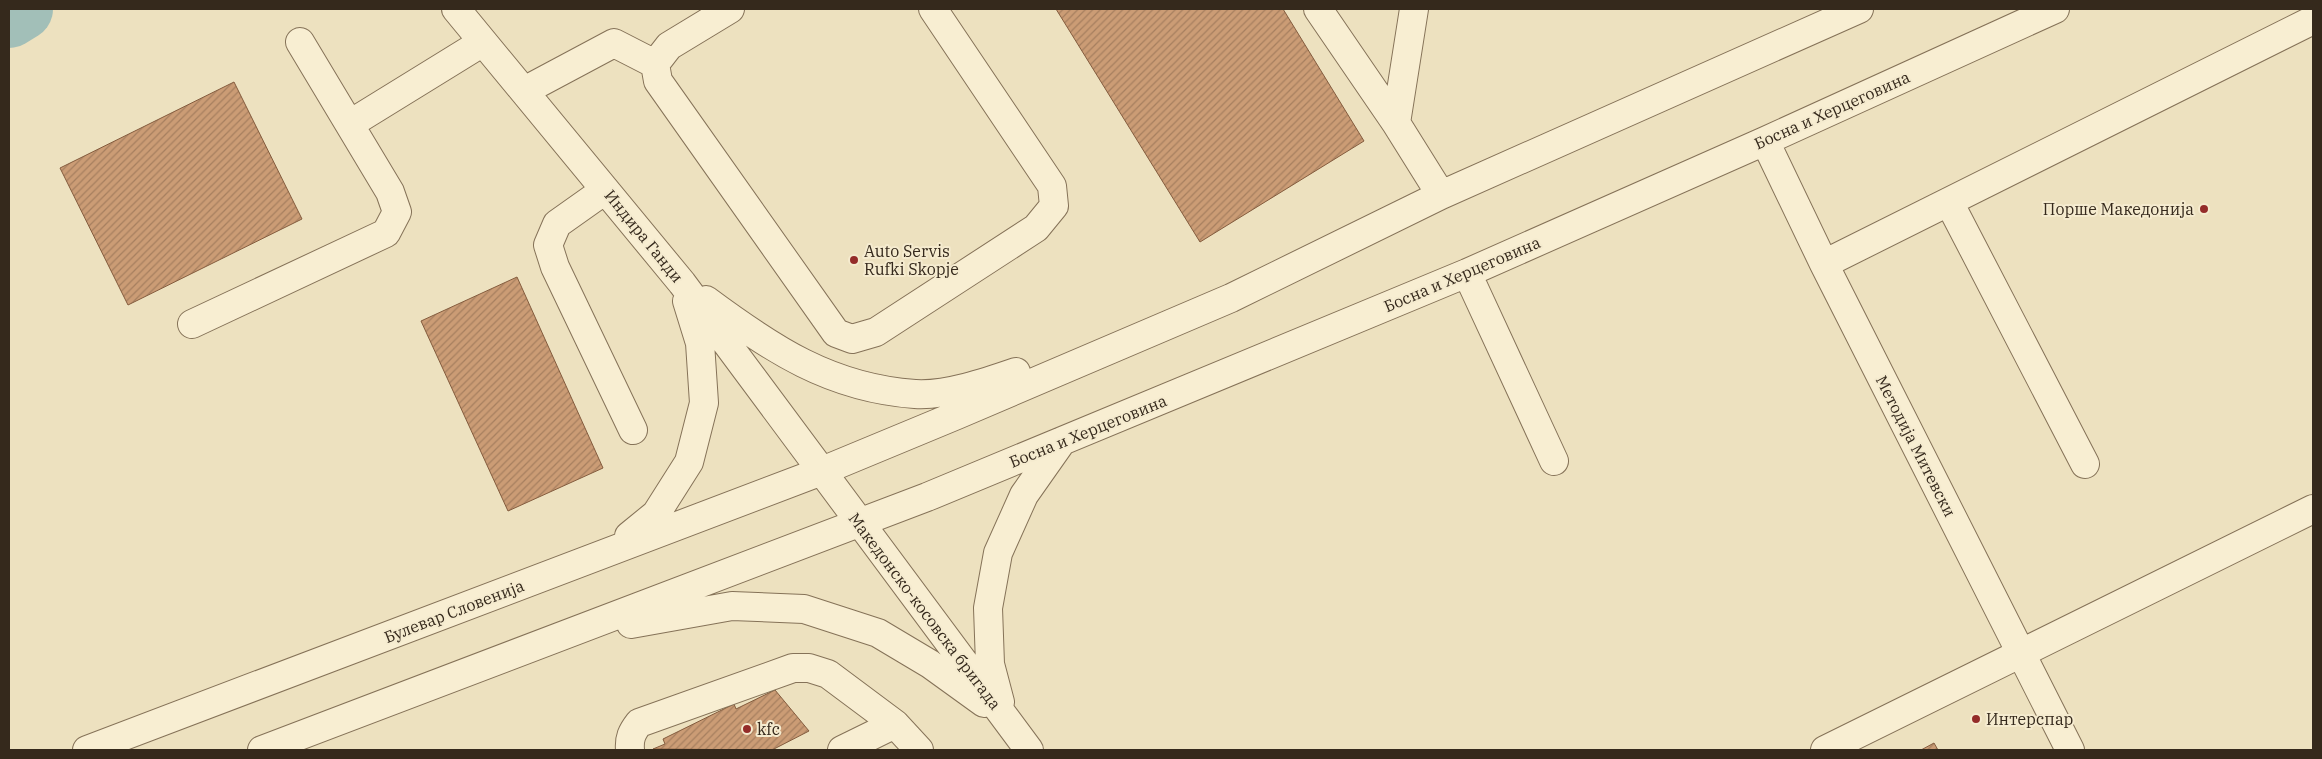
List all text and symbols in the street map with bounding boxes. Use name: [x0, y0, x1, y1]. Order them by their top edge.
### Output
street label: Босна и Херцеговина: [1751, 67, 1913, 153]
street label: Индира Ганди: [600, 185, 688, 287]
place label: Порше Македонија: [2043, 199, 2194, 219]
marker: Порше Македонија: [2198, 203, 2210, 215]
street label: Босна и Херцеговина: [1381, 232, 1544, 316]
place label: Auto Servis Rufki Skopje: [864, 241, 959, 279]
marker: Auto Servis Rufki Skopje: [848, 254, 860, 266]
street label: Методија Митевски: [1872, 372, 1960, 520]
street label: Босна и Херцеговина: [1006, 390, 1170, 472]
street label: Македонско-косовска бригада: [844, 509, 1006, 713]
street label: Булевар Словенија: [381, 575, 527, 647]
place label: Интерспар: [1986, 709, 2074, 729]
marker: Интерспар: [1970, 713, 1982, 725]
place label: kfc: [757, 719, 780, 739]
marker: kfc: [741, 723, 753, 735]

